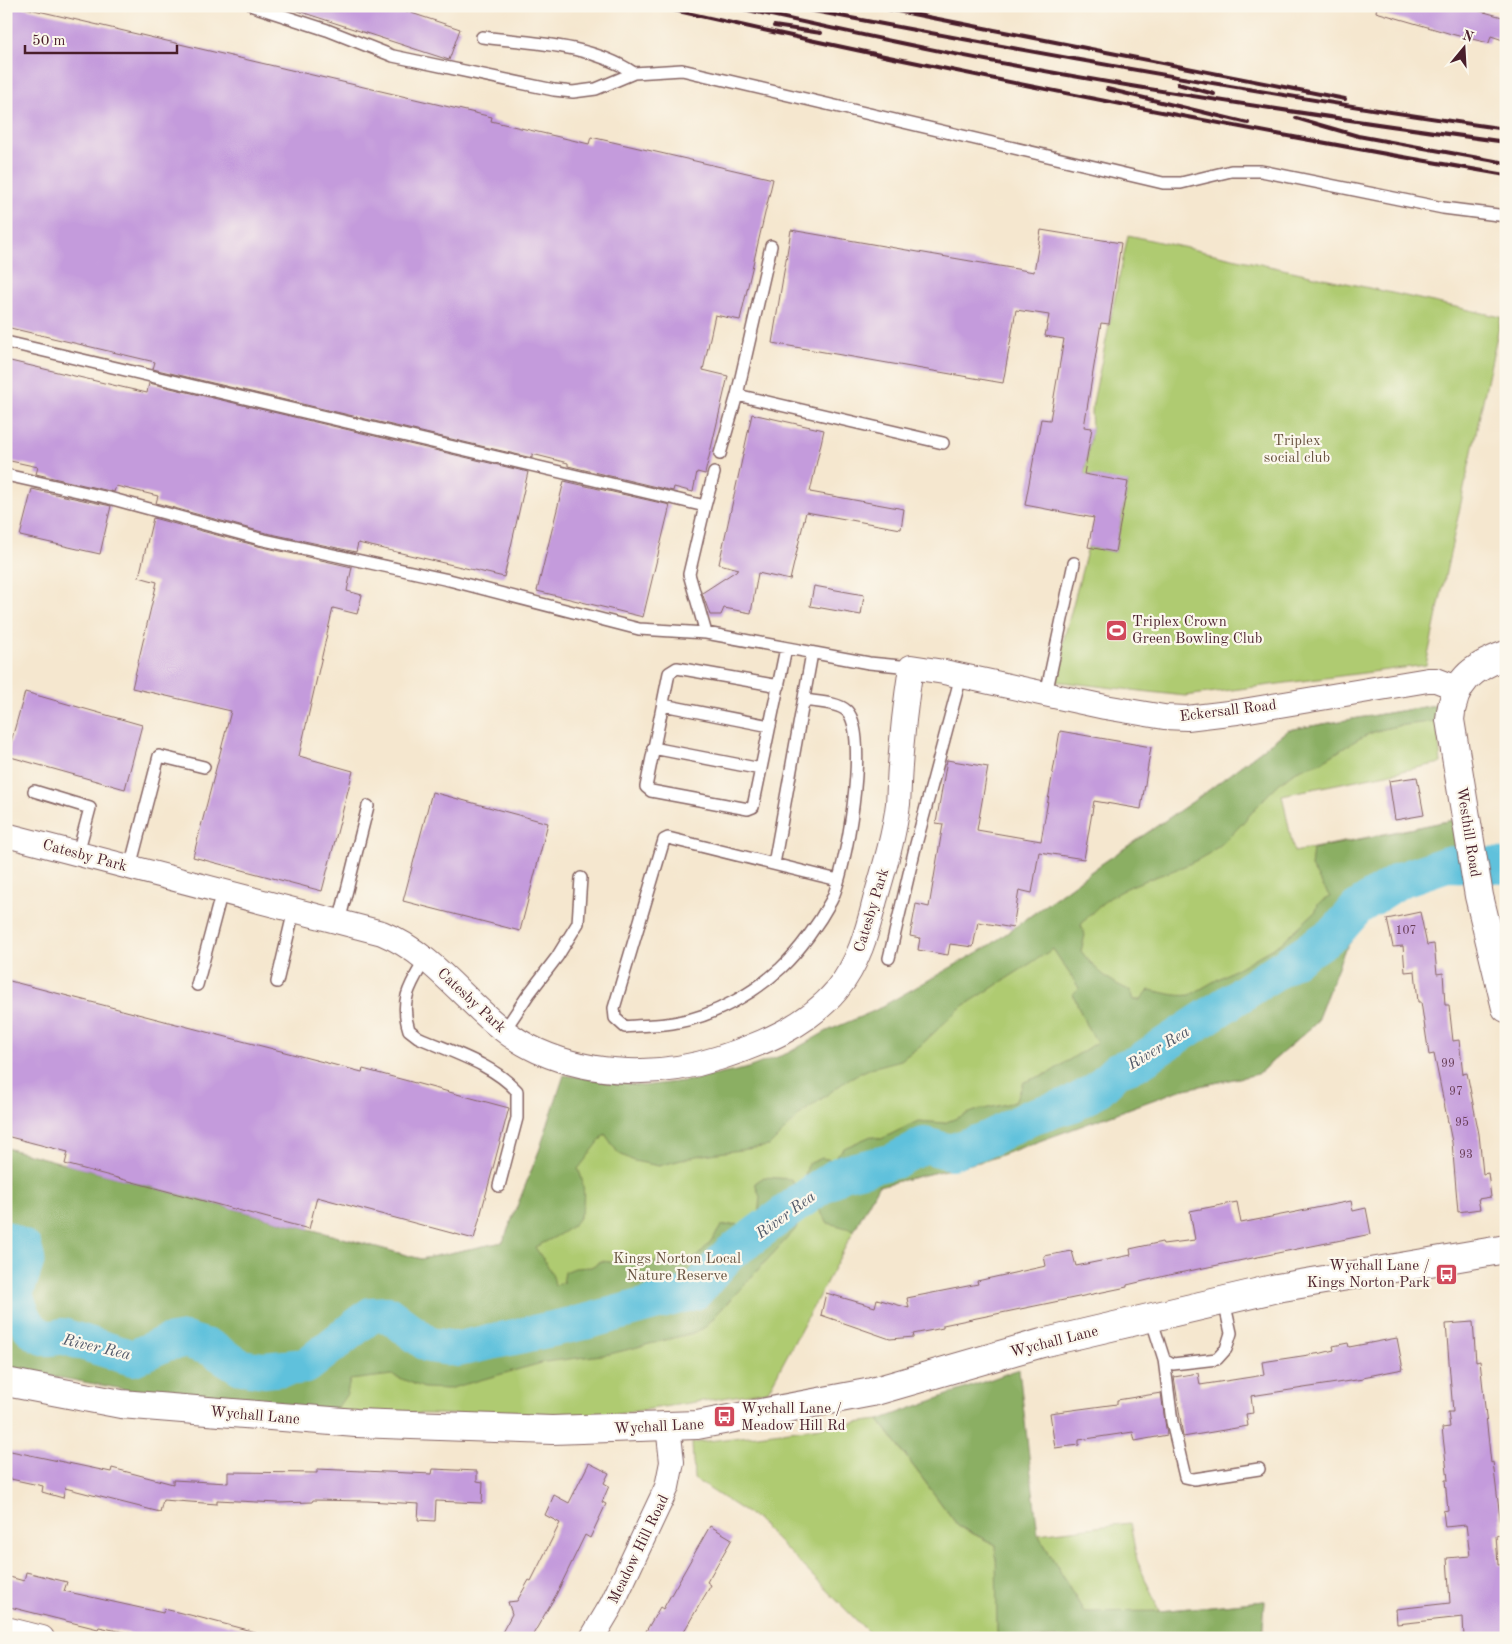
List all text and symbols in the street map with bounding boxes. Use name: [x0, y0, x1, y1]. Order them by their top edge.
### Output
scale bar: [25, 22, 178, 54]
north arrow: [1440, 22, 1490, 72]
text: N: [1460, 28, 1475, 45]
text: 50 m: [32, 34, 66, 49]
park label: Triplex social club: [1264, 434, 1330, 466]
place label: Triplex Crown Green Bowling Club: [1132, 615, 1263, 647]
sports icon: Triplex Crown Green Bowling Club: [1104, 618, 1128, 642]
street label: Eckersall Road: [1179, 698, 1278, 725]
street label: Westhill Road: [1453, 786, 1482, 879]
street label: Catesby Park: [41, 838, 129, 875]
street label: Catesby Park: [853, 867, 892, 954]
house number: 107: [1396, 925, 1416, 937]
street label: Catesby Park: [434, 966, 508, 1036]
water label: River Rea: [1124, 1024, 1193, 1074]
house number: 99: [1441, 1058, 1455, 1070]
house number: 97: [1449, 1086, 1463, 1098]
house number: 95: [1455, 1116, 1469, 1129]
house number: 93: [1459, 1149, 1473, 1161]
water label: River Rea: [753, 1189, 819, 1243]
park label: Kings Norton Local Nature Reserve: [613, 1252, 741, 1284]
place label: Wychall Lane / Kings Norton Park: [1307, 1259, 1430, 1291]
bus stop icon: Wychall Lane / Kings Norton Park: [1434, 1262, 1458, 1286]
street label: Wychall Lane: [1009, 1324, 1100, 1361]
water label: River Rea: [60, 1332, 132, 1364]
place label: Wychall Lane / Meadow Hill Rd: [741, 1402, 846, 1434]
street label: Wychall Lane: [209, 1405, 301, 1428]
bus stop icon: Wychall Lane / Meadow Hill Rd: [713, 1405, 737, 1429]
street label: Wychall Lane: [614, 1418, 705, 1437]
street label: Meadow Hill Road: [606, 1493, 672, 1607]

